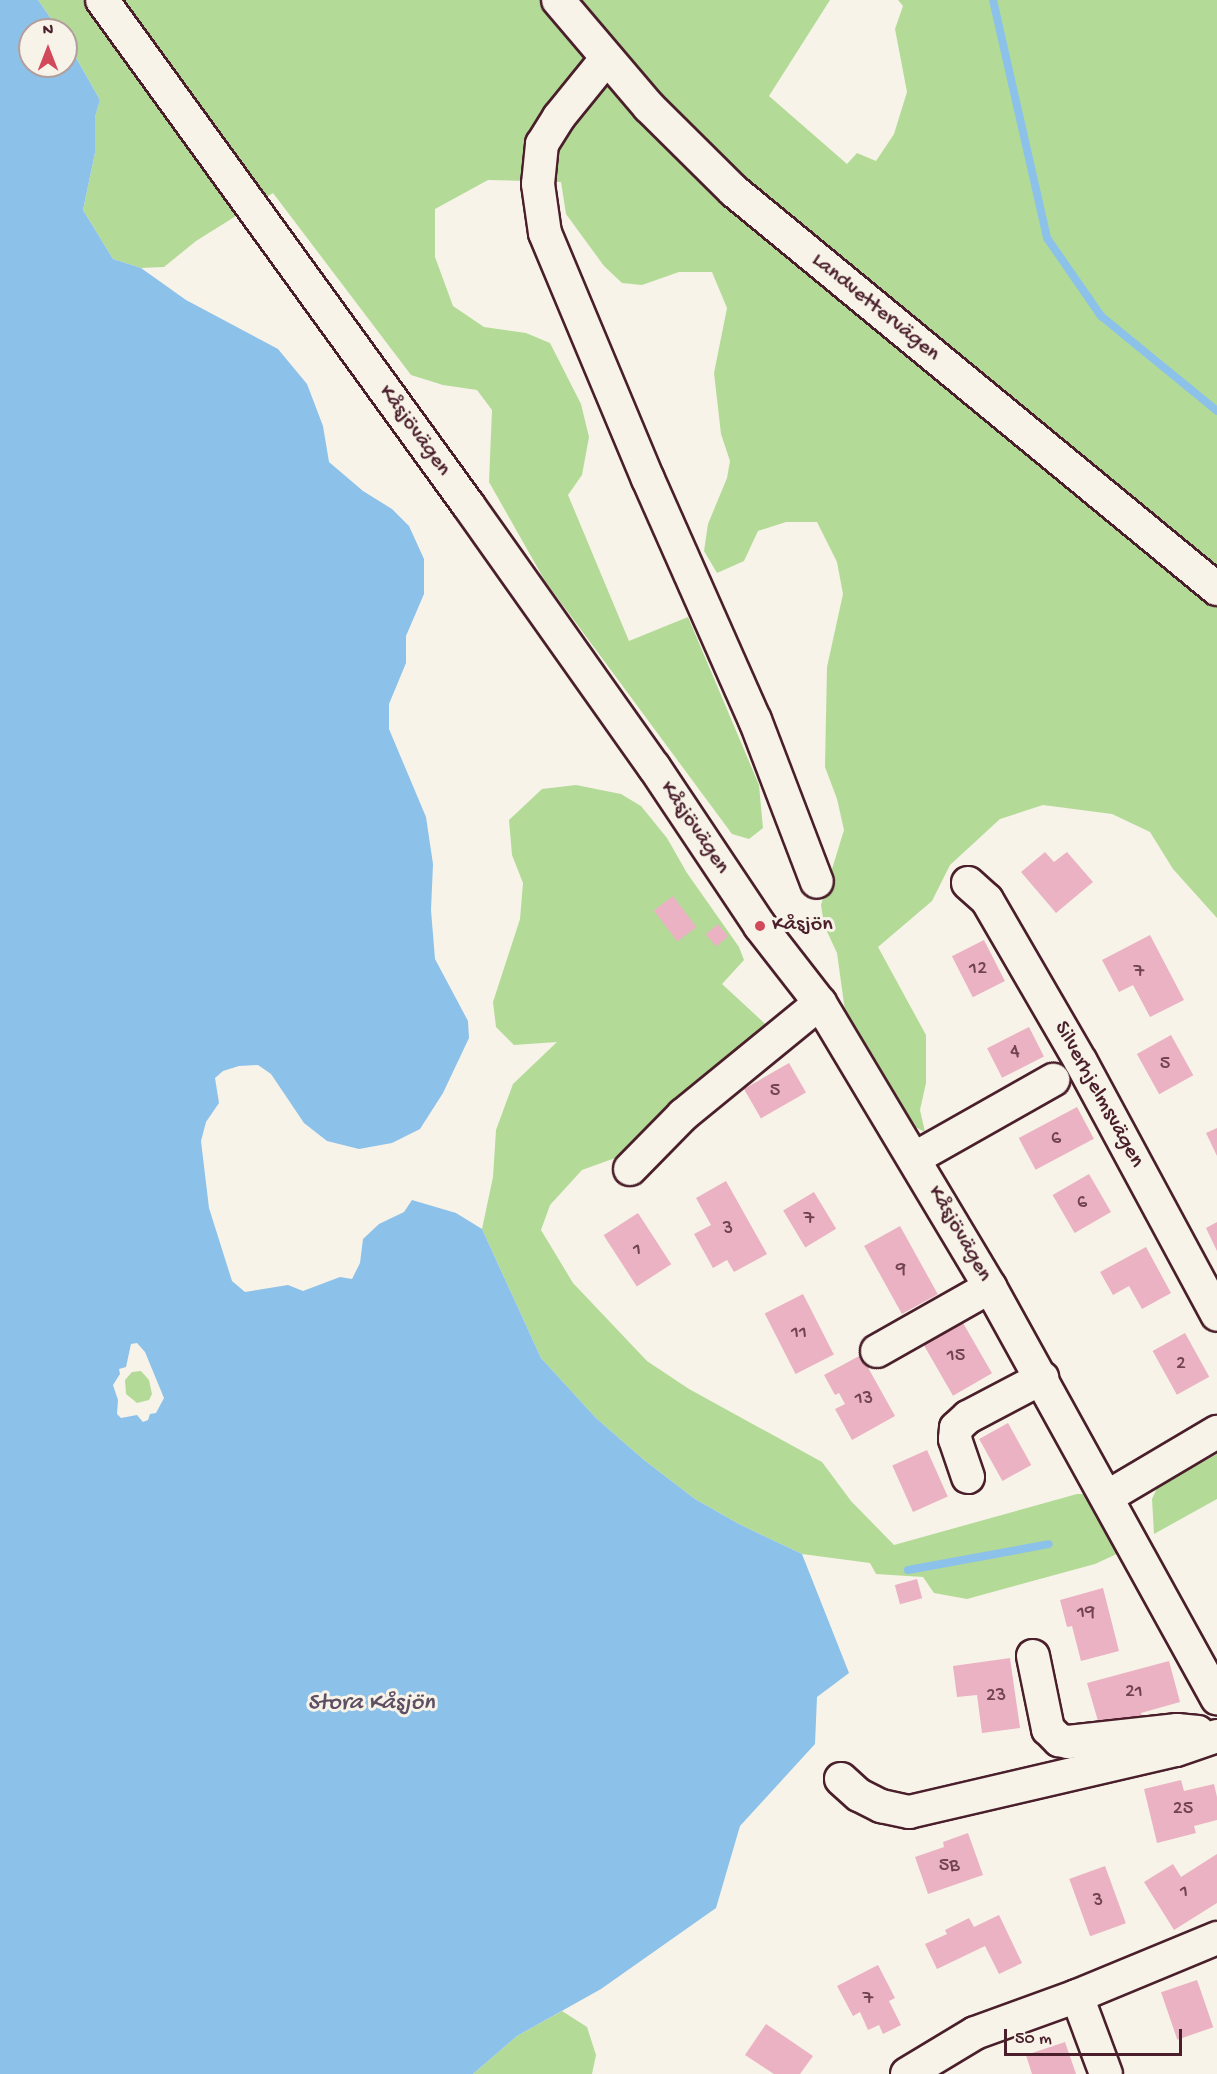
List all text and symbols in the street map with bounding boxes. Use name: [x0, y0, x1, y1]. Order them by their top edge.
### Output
north arrow: [18, 18, 78, 78]
text: N: [43, 22, 53, 41]
street label: Landvettervägen: [805, 248, 945, 368]
street label: Kåsjövägen: [372, 380, 456, 482]
street label: Kåsjövägen: [653, 776, 735, 880]
place label: Kåsjön: [772, 913, 833, 939]
marker: Kåsjön: [753, 919, 767, 933]
house number: 12: [969, 957, 987, 981]
house number: 7: [1134, 960, 1144, 984]
street label: Silverhjelmsvägen: [1047, 1017, 1149, 1173]
house number: 4: [1010, 1040, 1020, 1064]
house number: 5: [1160, 1052, 1170, 1076]
house number: 5: [770, 1079, 780, 1103]
house number: 6: [1051, 1127, 1061, 1151]
street label: Kåsjövägen: [921, 1181, 997, 1287]
house number: 6: [1077, 1191, 1087, 1215]
house number: 7: [804, 1207, 814, 1231]
house number: 3: [723, 1217, 733, 1241]
house number: 1: [633, 1238, 641, 1262]
house number: 9: [896, 1258, 906, 1282]
house number: 11: [791, 1321, 807, 1345]
house number: 15: [947, 1344, 965, 1368]
house number: 2: [1176, 1352, 1186, 1376]
house number: 13: [855, 1387, 873, 1411]
house number: 19: [1077, 1601, 1095, 1625]
house number: 21: [1125, 1680, 1143, 1704]
house number: 23: [986, 1684, 1006, 1708]
water label: Stora Kåsjön: [307, 1690, 435, 1718]
house number: 25: [1173, 1797, 1193, 1821]
house number: 5B: [939, 1854, 959, 1878]
house number: 1: [1180, 1880, 1188, 1904]
house number: 3: [1093, 1889, 1103, 1913]
house number: 7: [863, 1987, 873, 2011]
scale bar: [1007, 2017, 1186, 2055]
text: 50 m: [1015, 2029, 1052, 2050]

